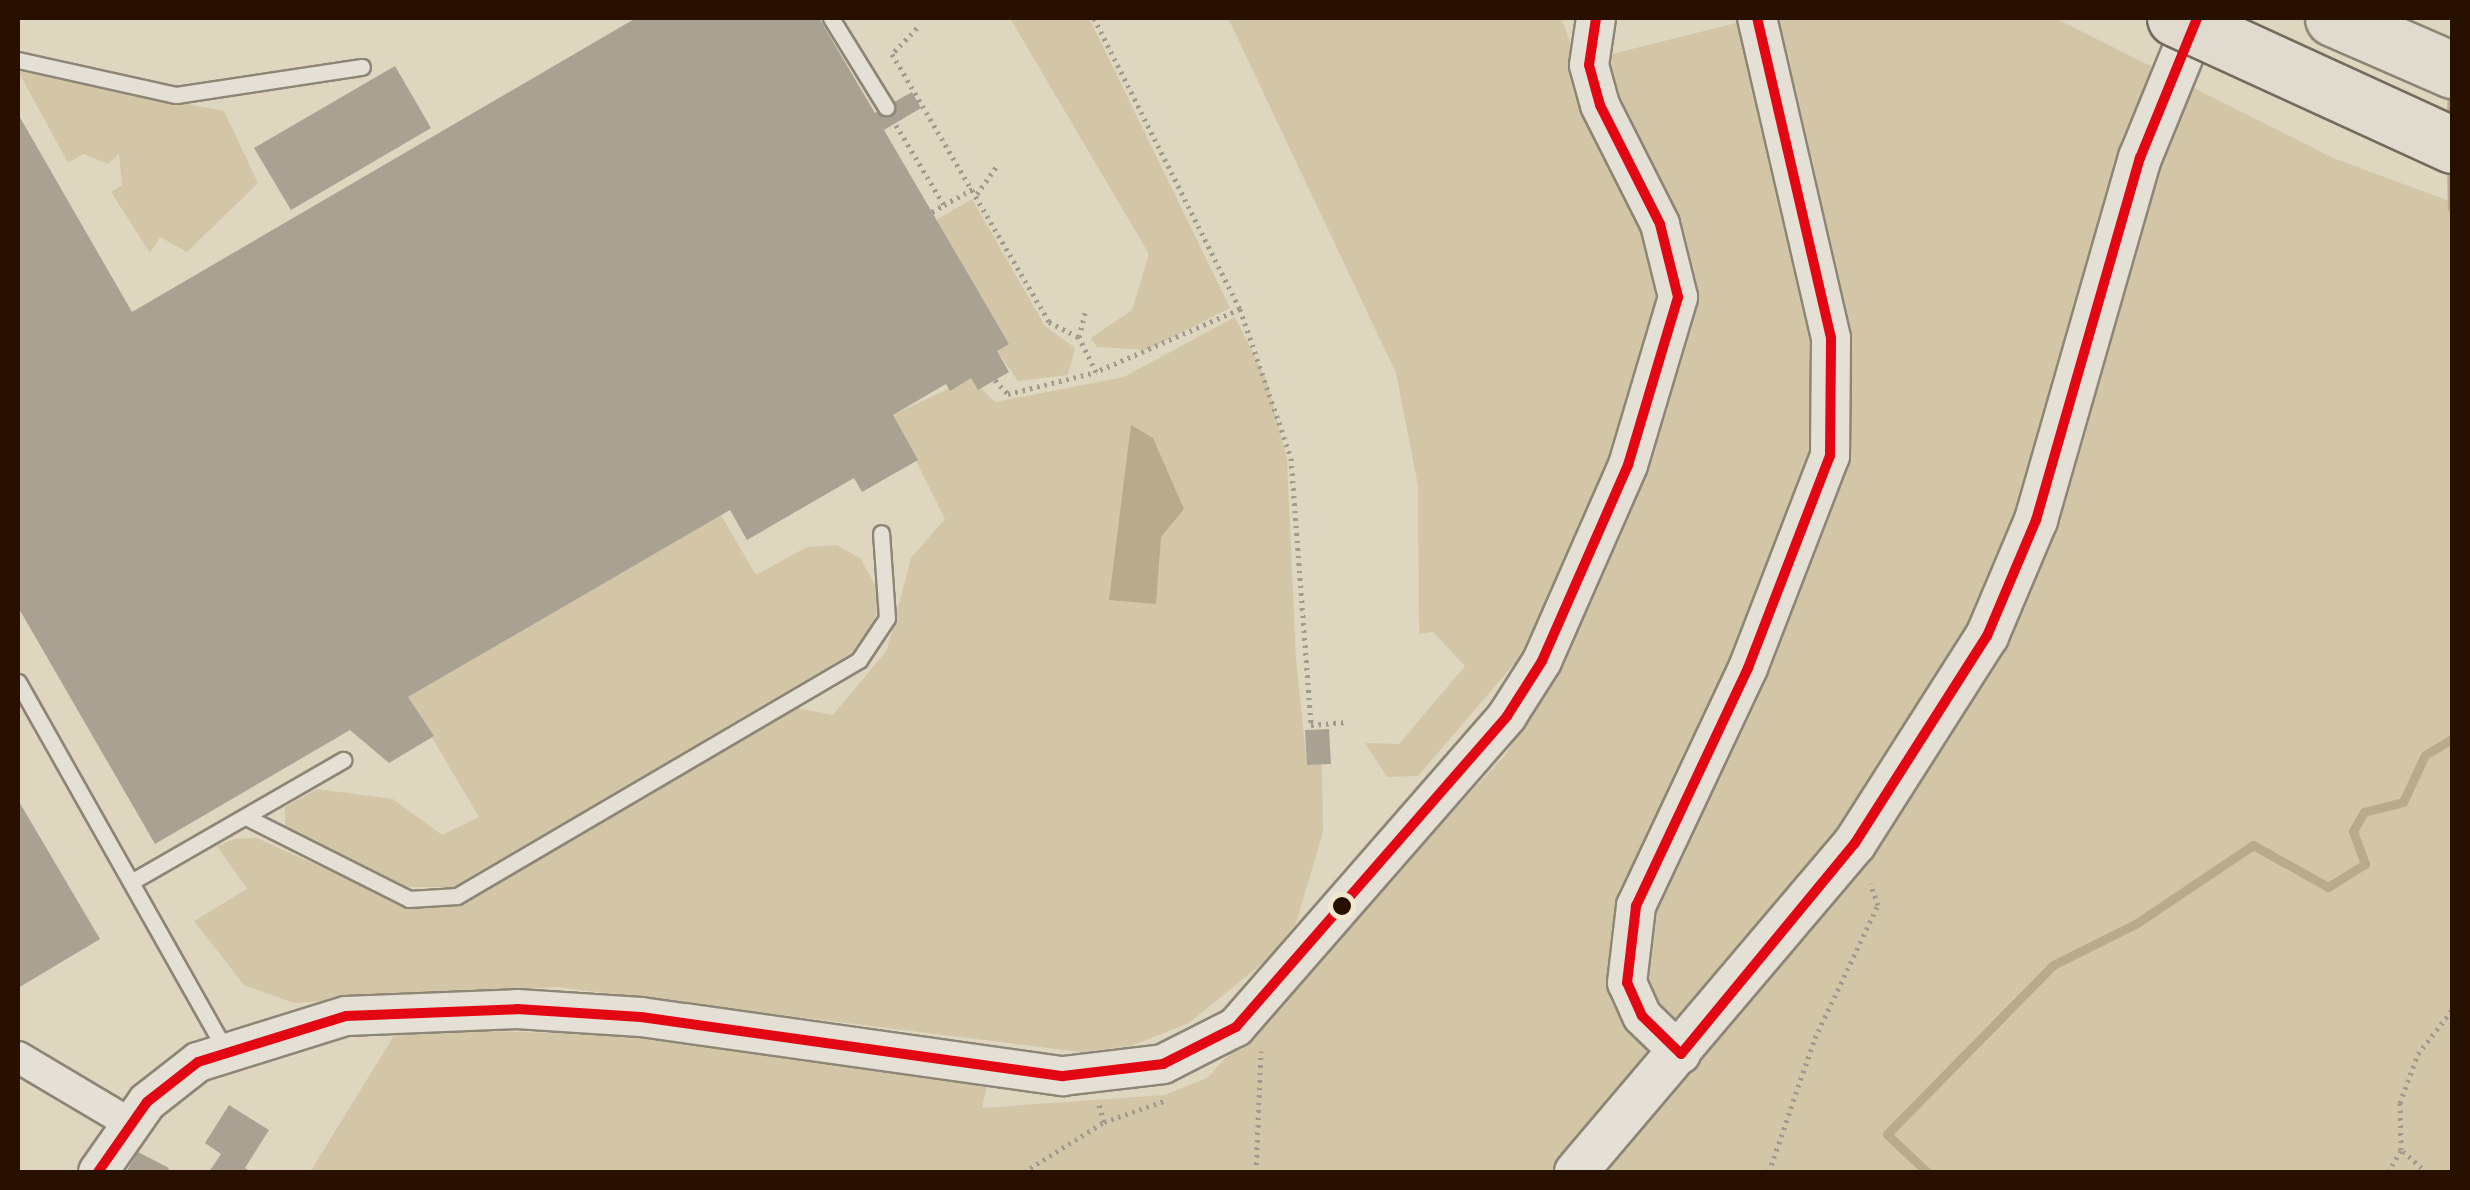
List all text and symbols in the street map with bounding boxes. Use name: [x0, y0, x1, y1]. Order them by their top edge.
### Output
unlabelled marker: [1332, 896, 1352, 916]

